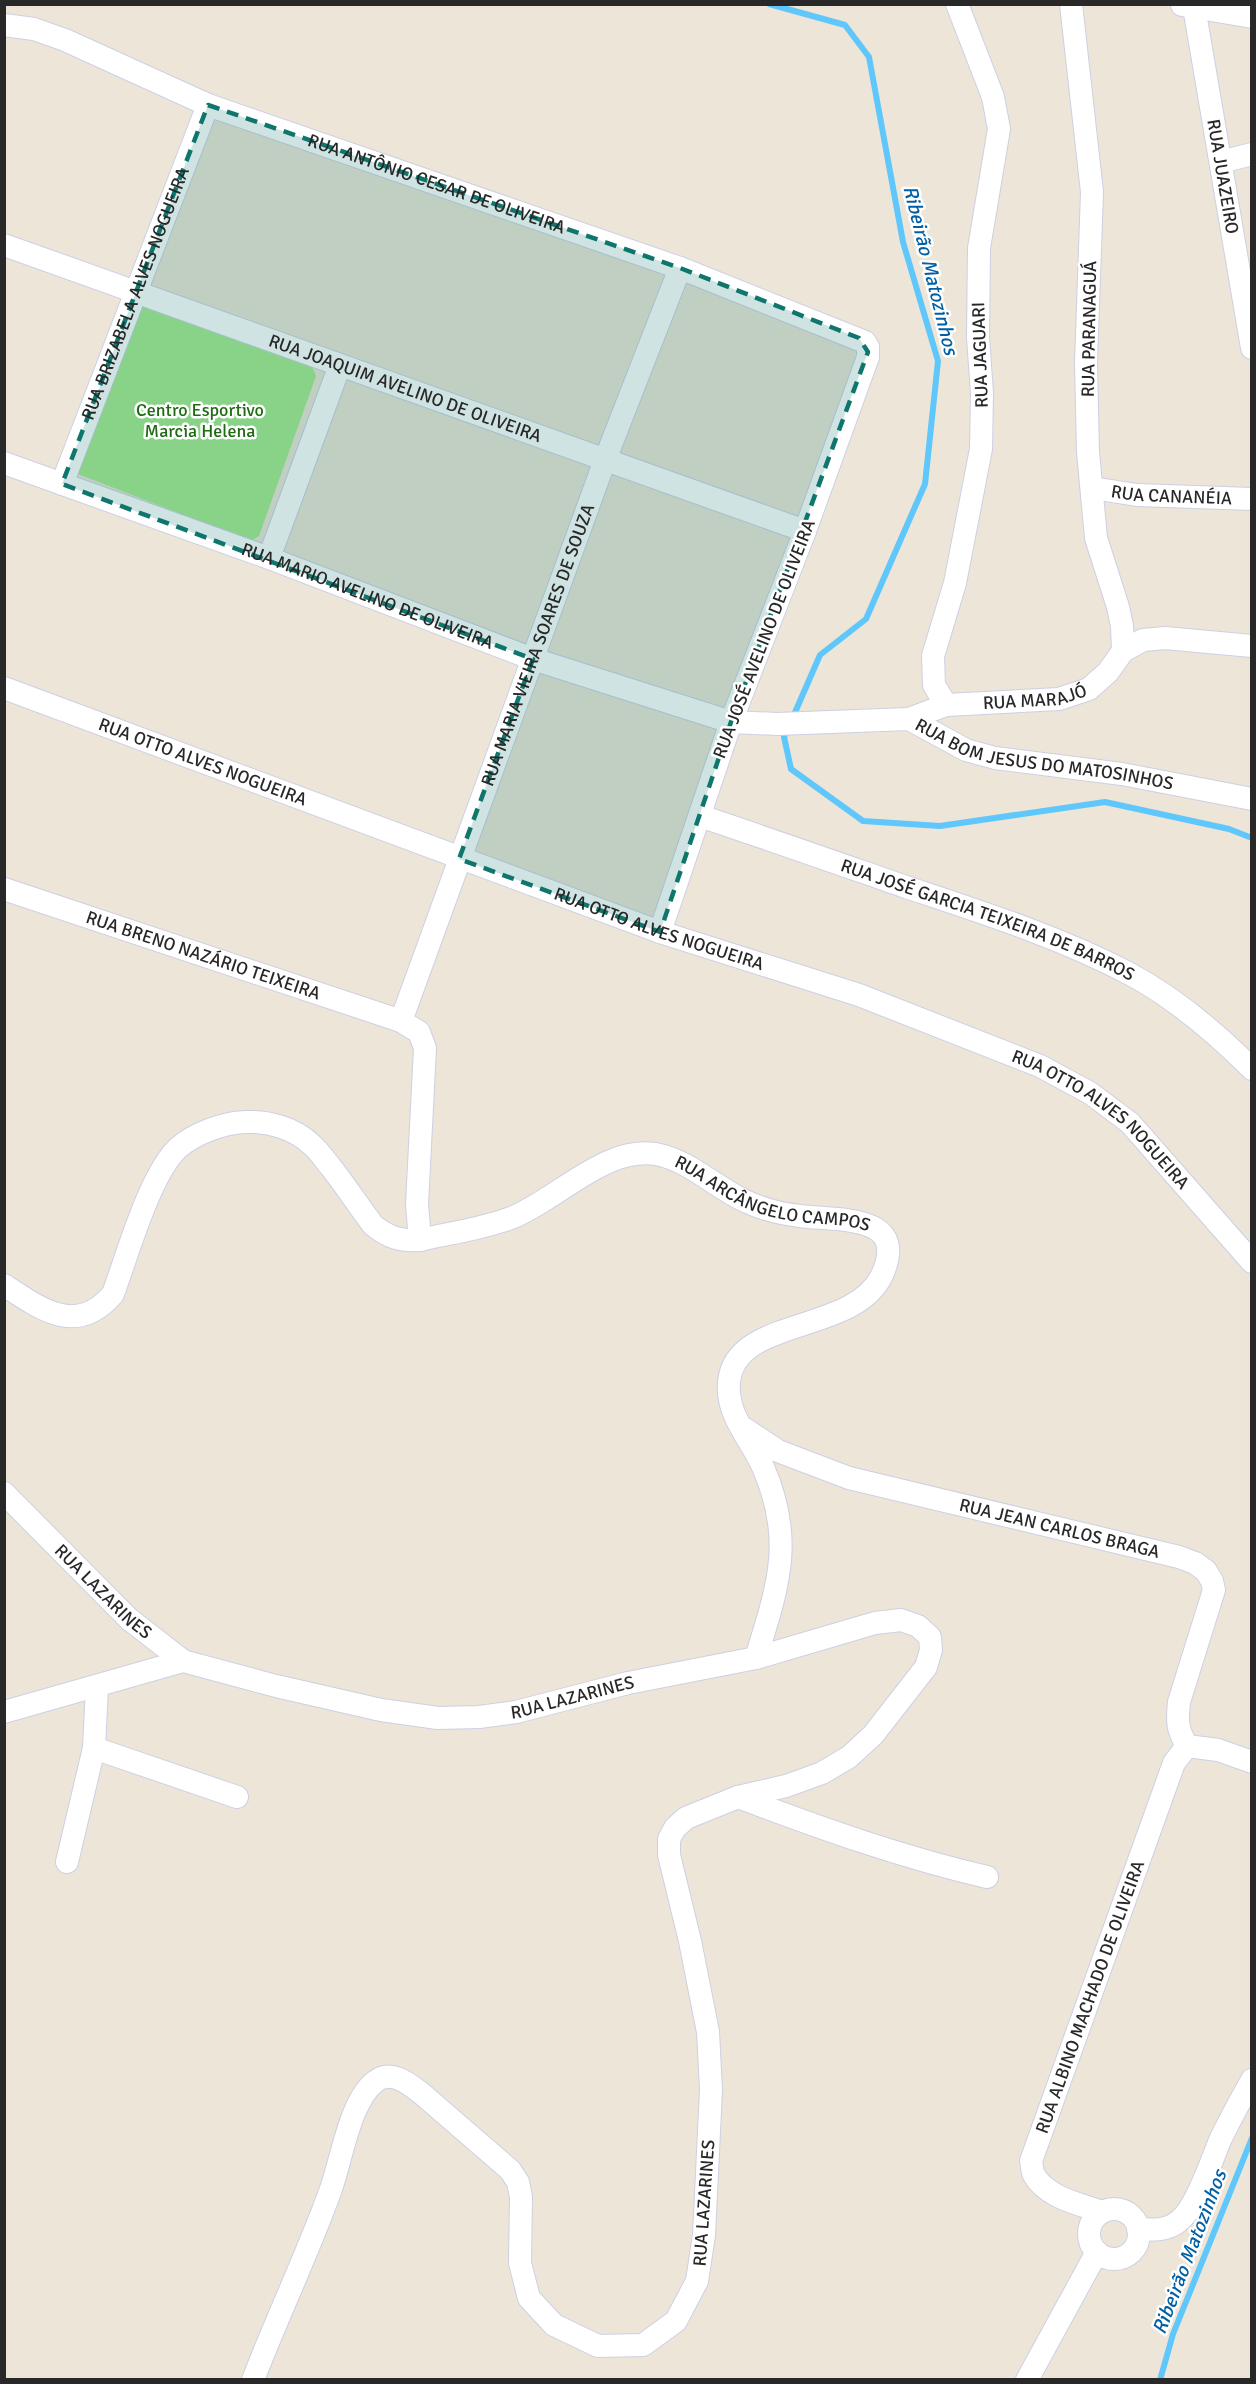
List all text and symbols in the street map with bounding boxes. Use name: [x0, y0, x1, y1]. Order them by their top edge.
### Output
street label: RUA JUAZEIRO: [1202, 117, 1243, 236]
street label: RUA ANTÔNIO CESAR DE OLIVEIRA: [305, 129, 568, 239]
street label: RUA BRIZABELA ALVES NOGUEIRA: [77, 164, 194, 423]
water label: Ribeirão Matozinhos: [897, 183, 964, 360]
street label: RUA PARANAGUÁ: [1077, 261, 1101, 397]
street label: RUA JAGUARI: [967, 302, 993, 408]
street label: RUA JOAQUIM AVELINO DE OLIVEIRA: [266, 329, 545, 447]
park label: Centro Esportivo Marcia Helena: [136, 399, 264, 442]
street label: RUA CANANÉIA: [1110, 480, 1232, 509]
street label: RUA MARIA VIEIRA SOARES DE SOUZA: [476, 501, 599, 789]
street label: RUA JOSÉ AVELINO DE OLIVEIRA: [708, 516, 820, 762]
street label: RUA MARIO AVELINO DE OLIVEIRA: [238, 538, 497, 654]
street label: RUA MARAJÓ: [982, 679, 1090, 714]
street label: RUA OTTO ALVES NOGUEIRA: [96, 713, 310, 811]
street label: RUA BOM JESUS DO MATOSINHOS: [911, 713, 1175, 795]
street label: RUA JOSÉ GARCIA TEIXEIRA DE BARROS: [838, 854, 1139, 986]
street label: RUA OTTO ALVES NOGUEIRA: [551, 883, 767, 975]
street label: RUA BRENO NAZÁRIO TEIXEIRA: [83, 906, 323, 1004]
street label: RUA OTTO ALVES NOGUEIRA: [1009, 1045, 1194, 1194]
street label: RUA ARCÂNGELO CAMPOS: [671, 1150, 873, 1236]
street label: RUA JEAN CARLOS BRAGA: [957, 1494, 1162, 1563]
street label: RUA LAZARINES: [50, 1539, 156, 1644]
street label: RUA LAZARINES: [509, 1671, 636, 1724]
street label: RUA ALBINO MACHADO DE OLIVEIRA: [1031, 1857, 1149, 2136]
street label: RUA LAZARINES: [689, 2139, 719, 2267]
water label: Ribeirão Matozinhos: [1147, 2164, 1233, 2338]

